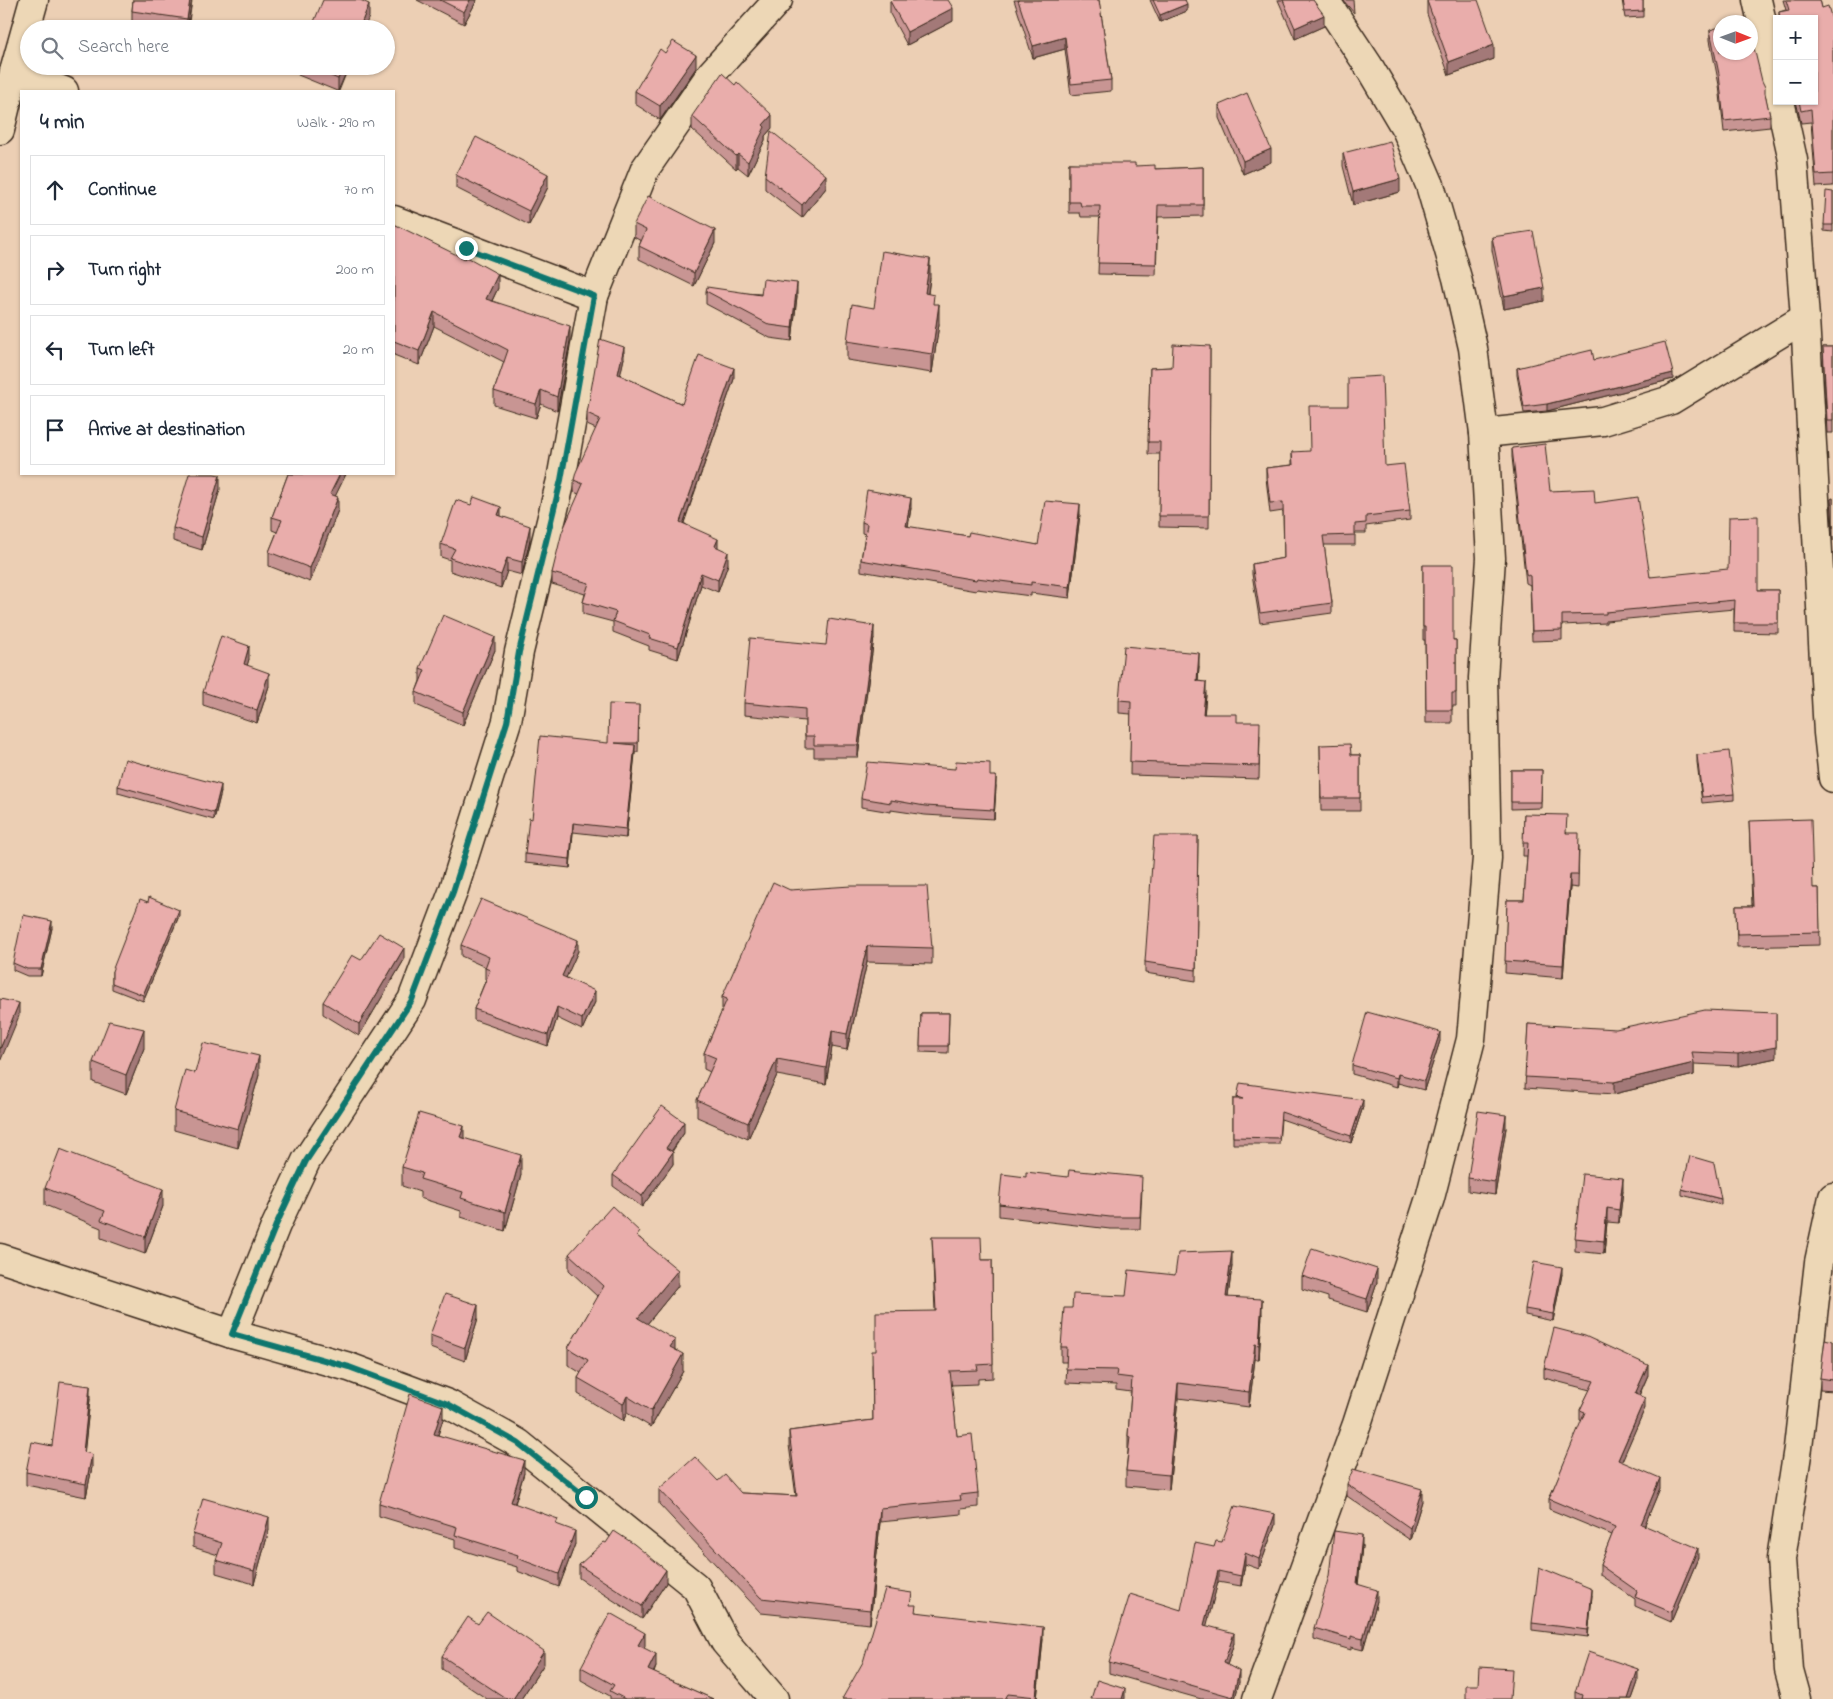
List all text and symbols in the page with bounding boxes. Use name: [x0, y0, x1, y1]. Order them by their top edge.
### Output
north arrow: [1713, 15, 1758, 60]
map controls: [1773, 15, 1818, 105]
button: +: [1773, 15, 1818, 60]
search box: [20, 20, 395, 75]
icon: search: [38, 34, 66, 62]
text: Search here: [78, 34, 169, 61]
button: −: [1773, 60, 1818, 105]
text: 4 min: [40, 108, 84, 138]
text: Walk · 290 m: [297, 111, 375, 135]
icon: ahead: [41, 176, 69, 204]
text: Continue: [88, 177, 156, 204]
text: 70 m: [344, 178, 374, 202]
route end: [455, 237, 478, 260]
icon: right: [41, 256, 69, 284]
text: Turn right: [88, 257, 161, 284]
text: 200 m: [336, 258, 374, 282]
icon: left: [41, 336, 69, 364]
text: Turn left: [88, 337, 155, 364]
text: 20 m: [343, 338, 374, 362]
icon: arrive: [41, 416, 69, 444]
text: Arrive at destination: [88, 417, 245, 444]
route start: [575, 1486, 598, 1509]

